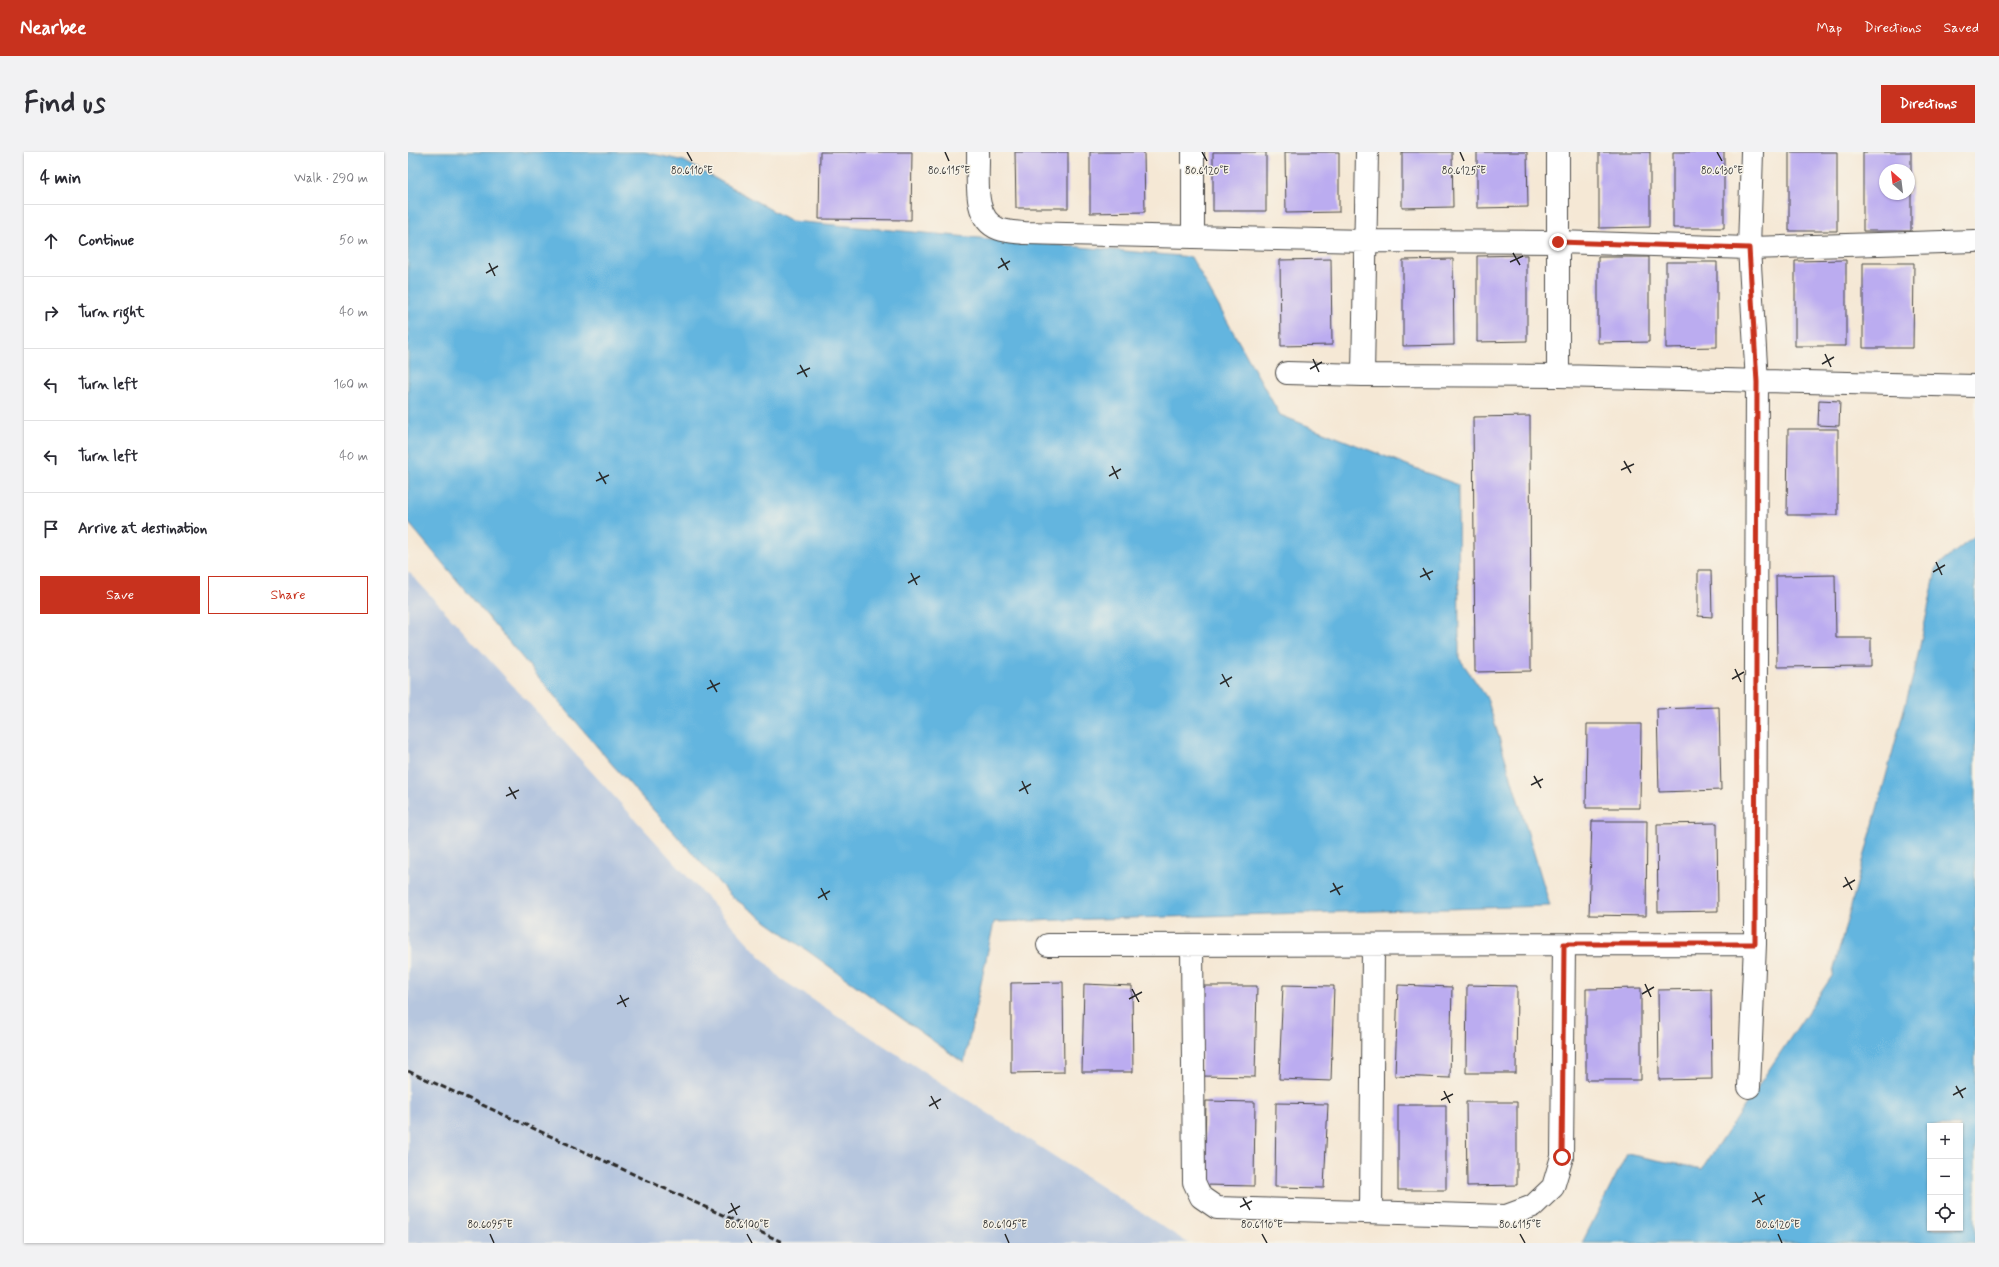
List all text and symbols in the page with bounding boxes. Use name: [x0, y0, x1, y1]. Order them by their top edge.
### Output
text: Nearbee: [20, 16, 86, 41]
text: Map: [1816, 19, 1842, 37]
text: Directions: [1864, 19, 1922, 37]
text: Saved: [1944, 19, 1979, 37]
button: Directions: [1881, 85, 1975, 123]
text: Find us: [24, 86, 105, 123]
text: 80.6110°E: [671, 164, 713, 178]
text: 80.6115°E: [928, 164, 970, 178]
text: 80.6120°E: [1185, 164, 1229, 178]
text: 80.6125°E: [1442, 164, 1486, 178]
text: 80.6130°E: [1701, 164, 1743, 178]
north arrow: [1879, 164, 1915, 200]
text: 4 min: [40, 167, 81, 189]
text: Walk · 290 m: [294, 170, 368, 187]
icon: ahead: [40, 230, 62, 252]
text: Continue: [78, 231, 134, 251]
text: 50 m: [339, 232, 368, 249]
route end: [1549, 233, 1567, 251]
icon: right: [40, 302, 62, 324]
text: Turn right: [78, 303, 145, 323]
text: 40 m: [339, 304, 368, 321]
icon: left: [40, 374, 62, 396]
text: Turn left: [78, 375, 138, 395]
text: 160 m: [333, 376, 368, 393]
icon: left: [40, 446, 62, 468]
text: Turn left: [78, 447, 138, 467]
text: 40 m: [339, 448, 368, 465]
icon: arrive: [40, 518, 62, 540]
text: Arrive at destination: [78, 519, 207, 539]
button: Save: [40, 576, 200, 614]
button: Share: [208, 576, 368, 614]
map controls: [1927, 1123, 1963, 1231]
button: +: [1927, 1123, 1963, 1159]
route start: [1553, 1148, 1571, 1166]
button: −: [1927, 1159, 1963, 1195]
button: locate: [1927, 1195, 1963, 1231]
text: 80.6095°E: [467, 1218, 513, 1232]
text: 80.6100°E: [725, 1218, 769, 1232]
text: 80.6105°E: [983, 1218, 1027, 1232]
text: 80.6110°E: [1241, 1218, 1283, 1232]
text: 80.6115°E: [1499, 1218, 1541, 1232]
text: 80.6120°E: [1756, 1218, 1800, 1232]

